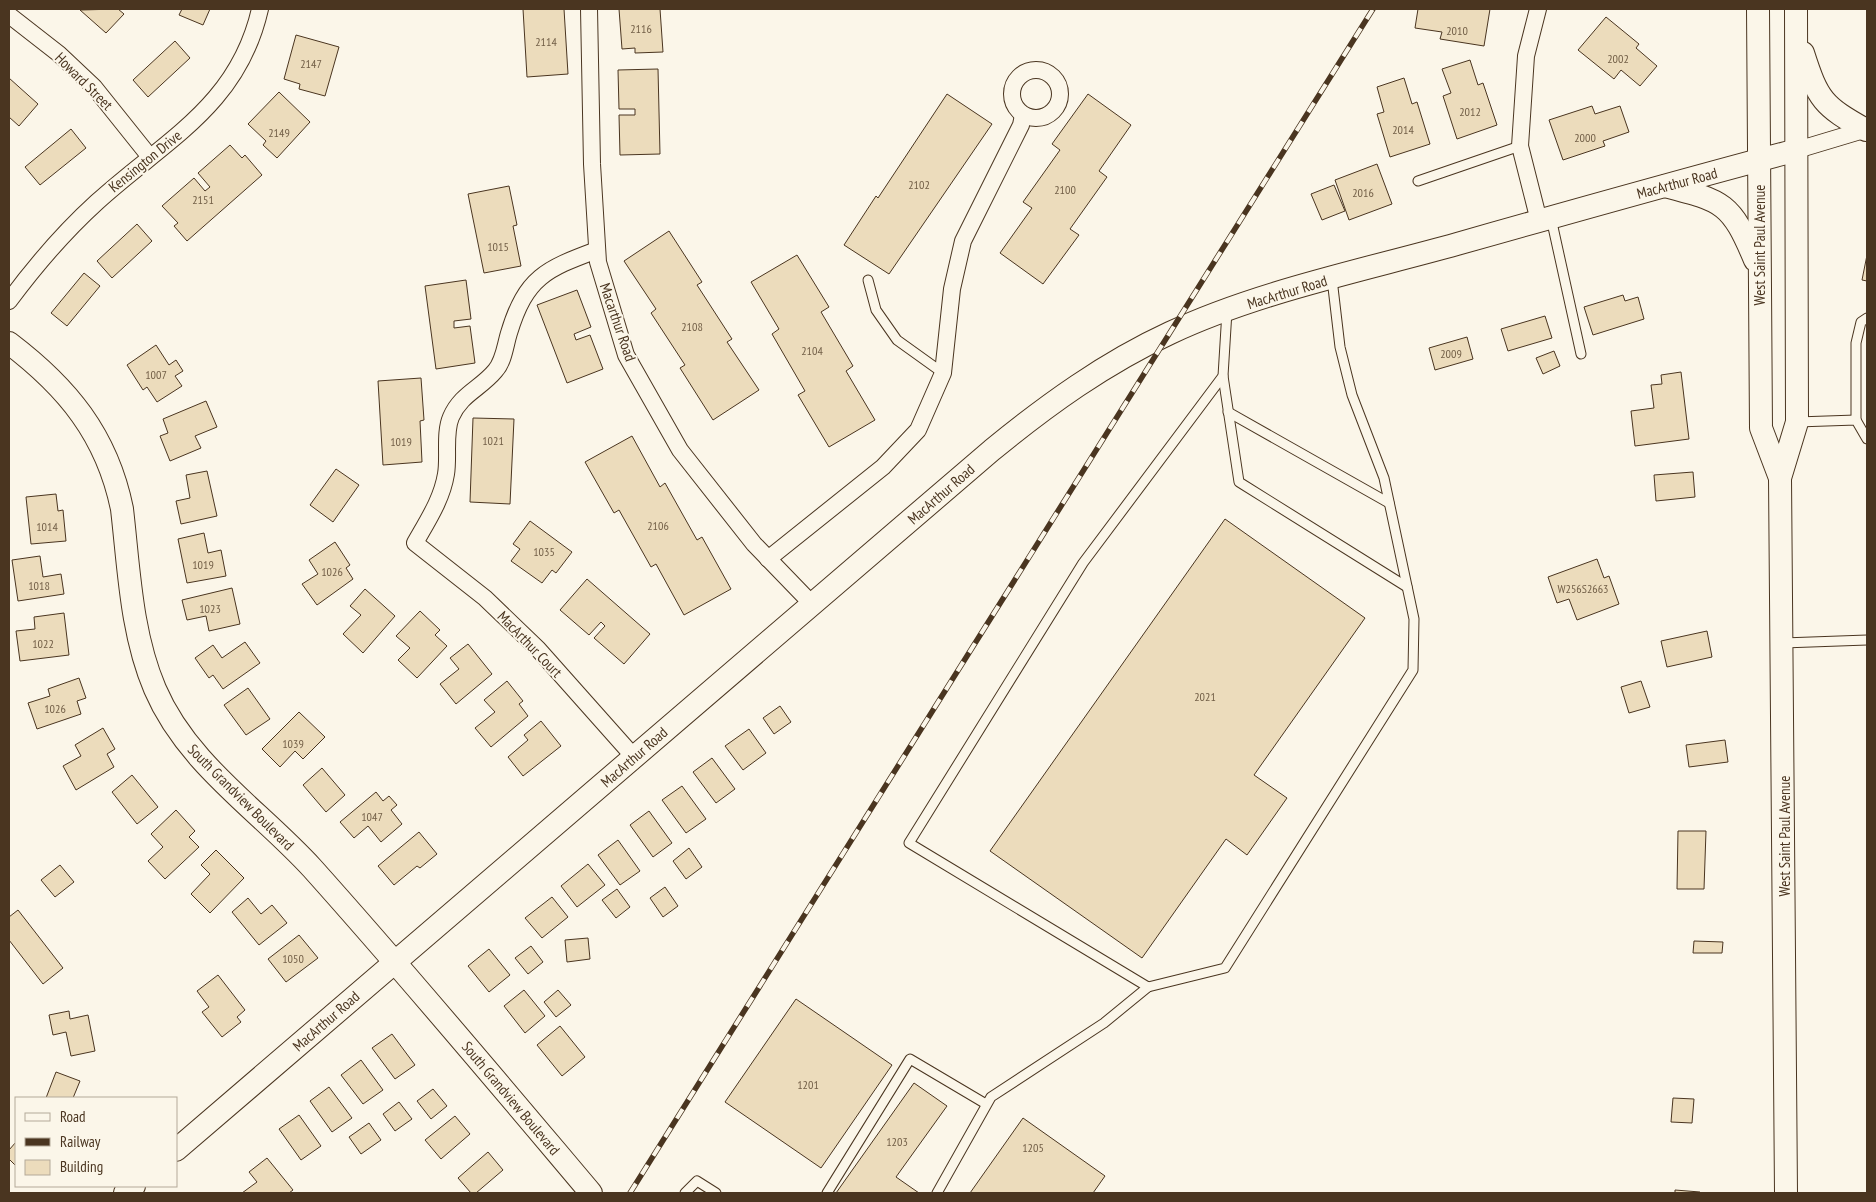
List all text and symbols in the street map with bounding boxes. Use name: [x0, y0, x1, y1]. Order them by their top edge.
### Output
house number: 2116: [630, 21, 652, 36]
house number: 2010: [1446, 23, 1468, 38]
house number: 2114: [535, 34, 557, 49]
street label: Howard Street: [51, 48, 117, 114]
house number: 2002: [1607, 51, 1629, 66]
house number: 2147: [300, 56, 322, 71]
house number: 2012: [1459, 104, 1481, 119]
house number: 2014: [1392, 122, 1414, 137]
house number: 2149: [268, 125, 290, 140]
street label: Kensington Drive: [105, 126, 185, 196]
house number: 2000: [1574, 130, 1596, 145]
street label: MacArthur Road: [1635, 163, 1719, 203]
house number: 2102: [908, 177, 930, 192]
house number: 2100: [1054, 182, 1076, 197]
house number: 2016: [1352, 185, 1374, 200]
street label: West Saint Paul Avenue: [1750, 185, 1769, 305]
house number: 2151: [192, 192, 214, 207]
house number: 1015: [487, 239, 509, 254]
street label: MacArthur Road: [1245, 271, 1329, 313]
street label: Macarthur Road: [596, 280, 640, 364]
house number: 2108: [681, 319, 703, 334]
house number: 2104: [801, 343, 823, 358]
house number: 2009: [1440, 346, 1462, 361]
house number: 1007: [145, 367, 167, 382]
house number: 1021: [482, 433, 504, 448]
house number: 1019: [390, 434, 412, 449]
street label: MacArthur Road: [904, 460, 978, 528]
house number: 2106: [647, 518, 669, 533]
house number: 1014: [36, 519, 58, 534]
house number: 1035: [533, 544, 555, 559]
house number: 1019: [192, 557, 214, 572]
house number: 1026: [321, 564, 343, 579]
house number: 1018: [28, 578, 50, 593]
house number: W256S2663: [1557, 581, 1609, 596]
house number: 1023: [199, 601, 221, 616]
street label: MacArthur Court: [494, 607, 566, 681]
house number: 1022: [32, 636, 54, 651]
house number: 2021: [1194, 689, 1216, 704]
house number: 1026: [44, 701, 66, 716]
street label: MacArthur Road: [597, 723, 671, 791]
house number: 1039: [282, 736, 304, 751]
street label: South Grandview Boulevard: [184, 740, 298, 854]
street label: West Saint Paul Avenue: [1775, 776, 1794, 896]
house number: 1047: [361, 809, 383, 824]
house number: 1050: [282, 951, 304, 966]
street label: MacArthur Road: [289, 987, 363, 1055]
street label: South Grandview Boulevard: [458, 1037, 564, 1159]
house number: 1201: [797, 1077, 819, 1092]
legend: [15, 1097, 178, 1187]
text: Road: [60, 1107, 86, 1126]
text: Railway: [60, 1132, 101, 1151]
house number: 1203: [886, 1134, 908, 1149]
house number: 1205: [1022, 1140, 1044, 1155]
text: Building: [60, 1157, 103, 1176]

